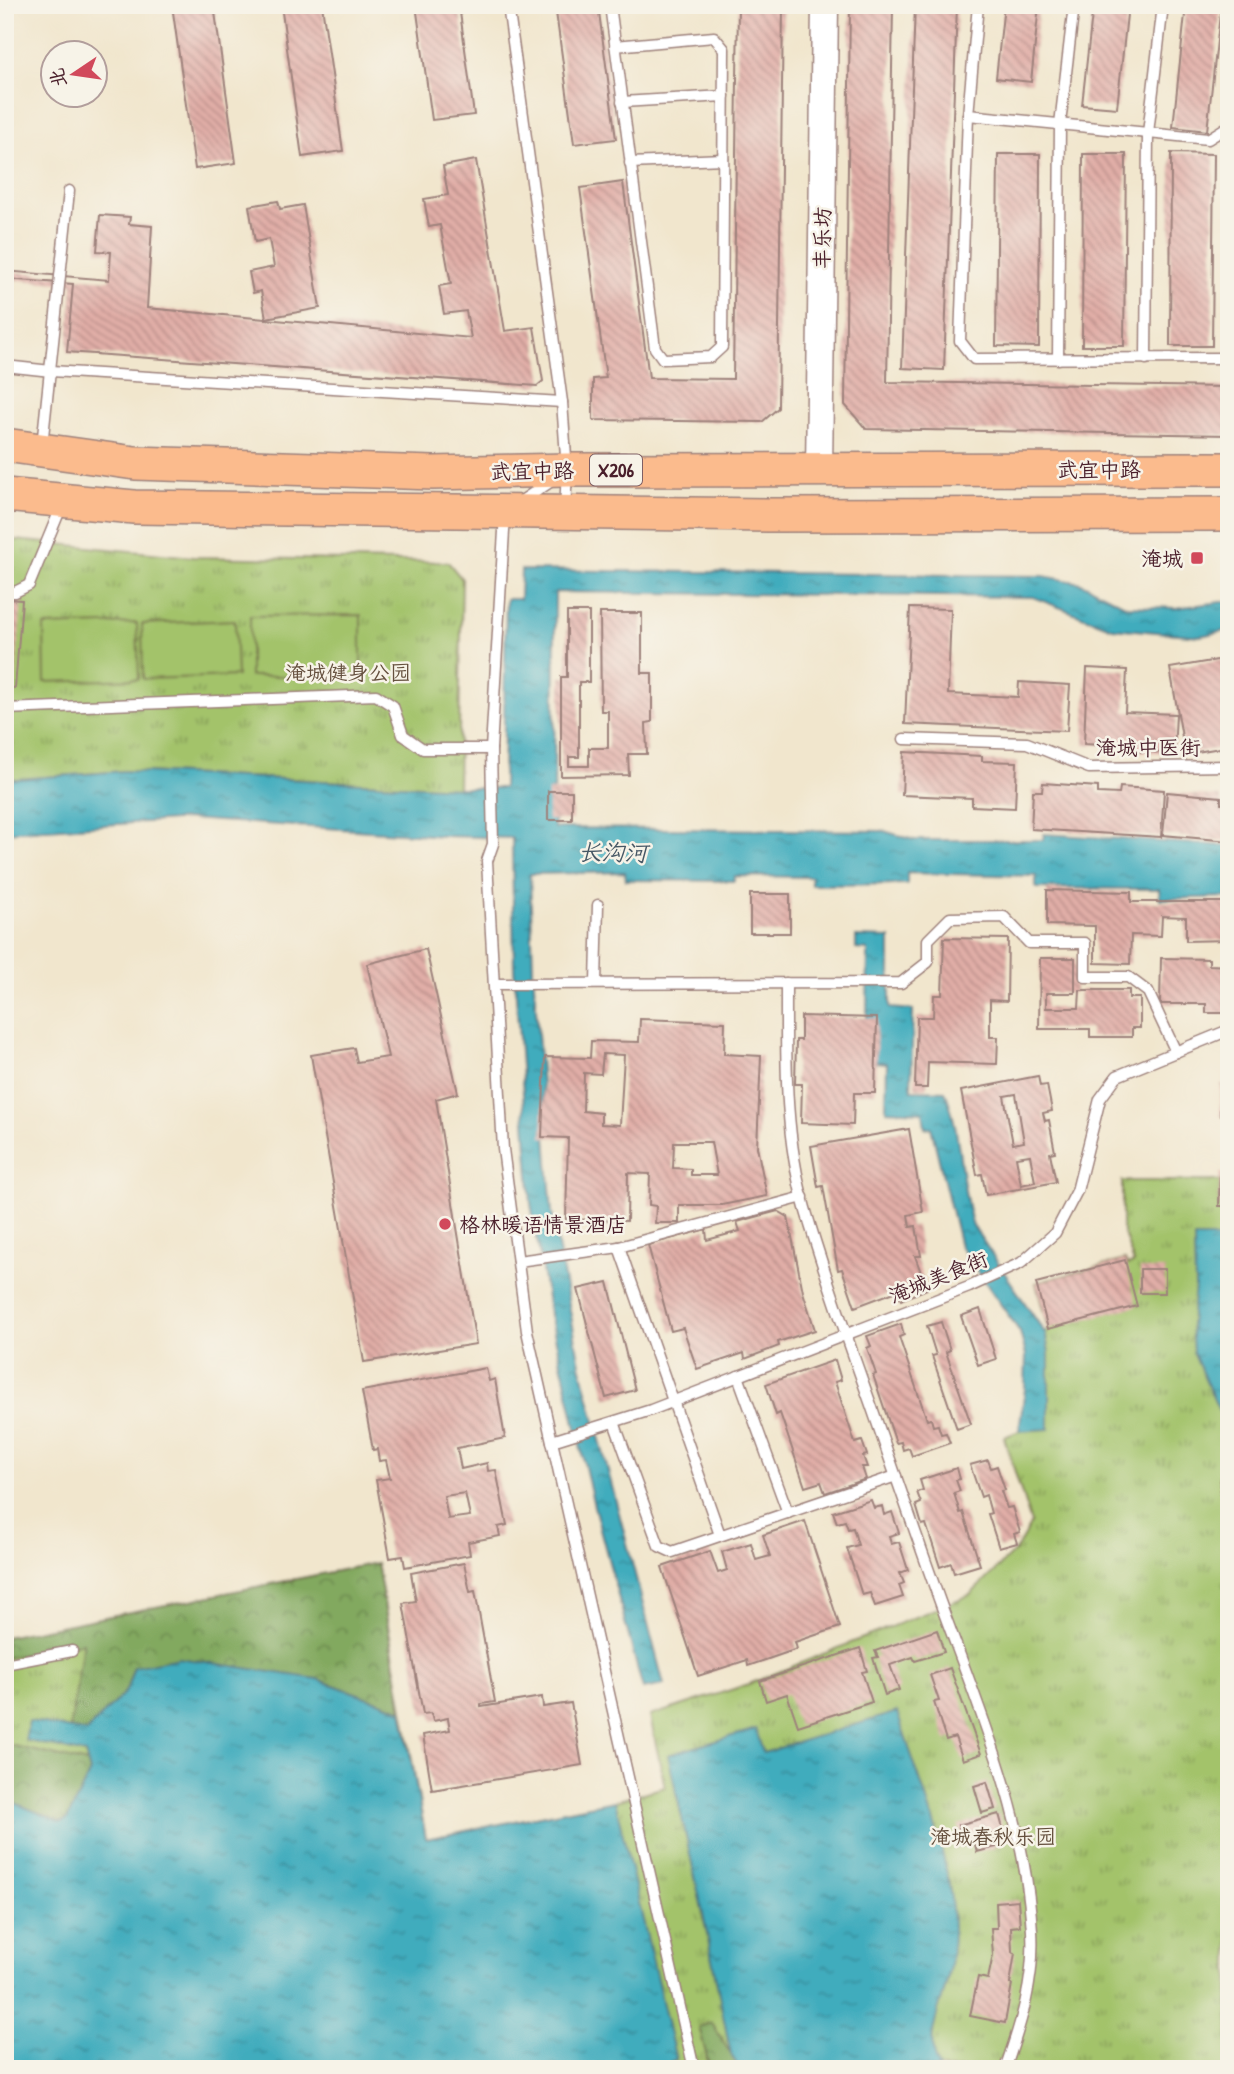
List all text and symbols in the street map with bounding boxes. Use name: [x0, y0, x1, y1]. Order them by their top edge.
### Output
north arrow: [38, 38, 108, 108]
text: 北: [43, 66, 72, 90]
street label: 丰乐坊: [807, 206, 837, 270]
road number: X206: [590, 454, 642, 485]
street label: 武宜中路: [1057, 455, 1141, 484]
street label: 武宜中路: [490, 456, 574, 486]
place label: 淹城: [1141, 544, 1183, 573]
marker: 淹城: [1189, 550, 1205, 566]
park label: 淹城健身公园: [285, 658, 411, 687]
street label: 淹城中医街: [1096, 733, 1201, 762]
water label: 长沟河: [578, 836, 652, 868]
place label: 格林暖语情景酒店: [459, 1210, 627, 1239]
marker: 格林暖语情景酒店: [437, 1216, 453, 1232]
street label: 淹城美食街: [884, 1244, 992, 1310]
park label: 淹城春秋乐园: [930, 1822, 1056, 1851]

